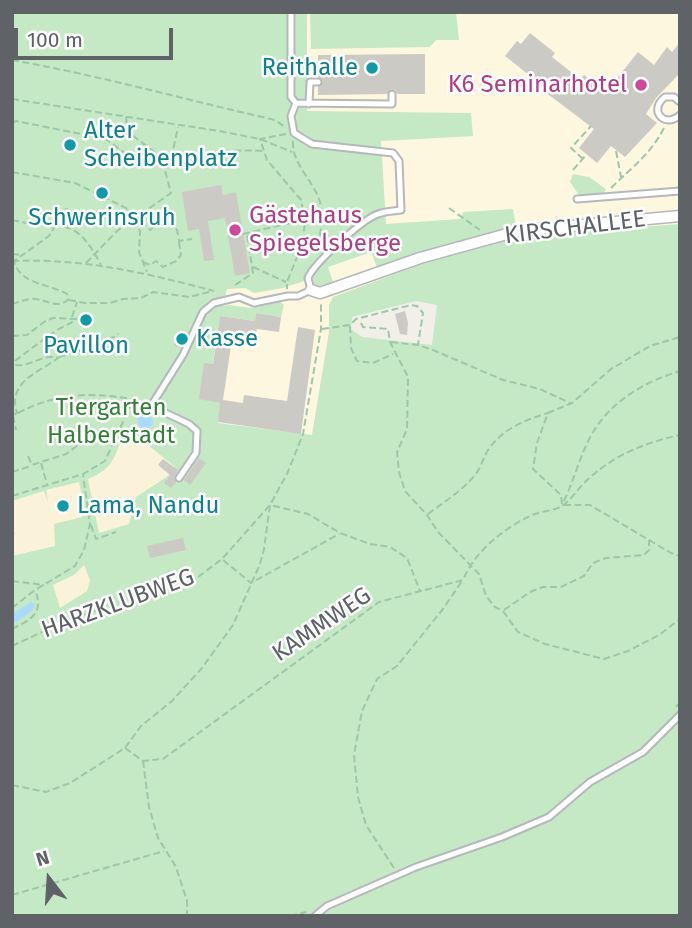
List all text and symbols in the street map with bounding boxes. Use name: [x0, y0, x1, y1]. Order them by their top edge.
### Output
scale bar: [18, 14, 177, 58]
text: 100 m: [27, 27, 83, 53]
place label: Reithalle: [261, 54, 358, 82]
marker: Reithalle: [364, 60, 380, 76]
place label: K6 Seminarhotel: [448, 71, 627, 99]
marker: K6 Seminarhotel: [633, 77, 649, 93]
place label: Alter Scheibenplatz: [84, 117, 237, 173]
marker: Alter Scheibenplatz: [62, 137, 78, 153]
marker: Schwerinsruh: [94, 185, 110, 201]
place label: Gästehaus Spiegelsberge: [249, 202, 401, 258]
place label: Schwerinsruh: [28, 204, 176, 232]
street label: KIRSCHALLEE: [503, 205, 647, 251]
marker: Gästehaus Spiegelsberge: [227, 222, 243, 238]
marker: Pavillon: [78, 312, 94, 328]
place label: Kasse: [196, 325, 258, 353]
marker: Kasse: [174, 331, 190, 347]
place label: Pavillon: [43, 332, 129, 360]
park label: Tiergarten Halberstadt: [47, 394, 175, 450]
place label: Lama, Nandu: [77, 492, 219, 520]
marker: Lama, Nandu: [55, 498, 71, 514]
street label: HARZKLUBWEG: [38, 563, 198, 645]
street label: KAMMWEG: [267, 582, 377, 668]
north arrow: [14, 844, 84, 914]
text: N: [33, 846, 52, 871]

